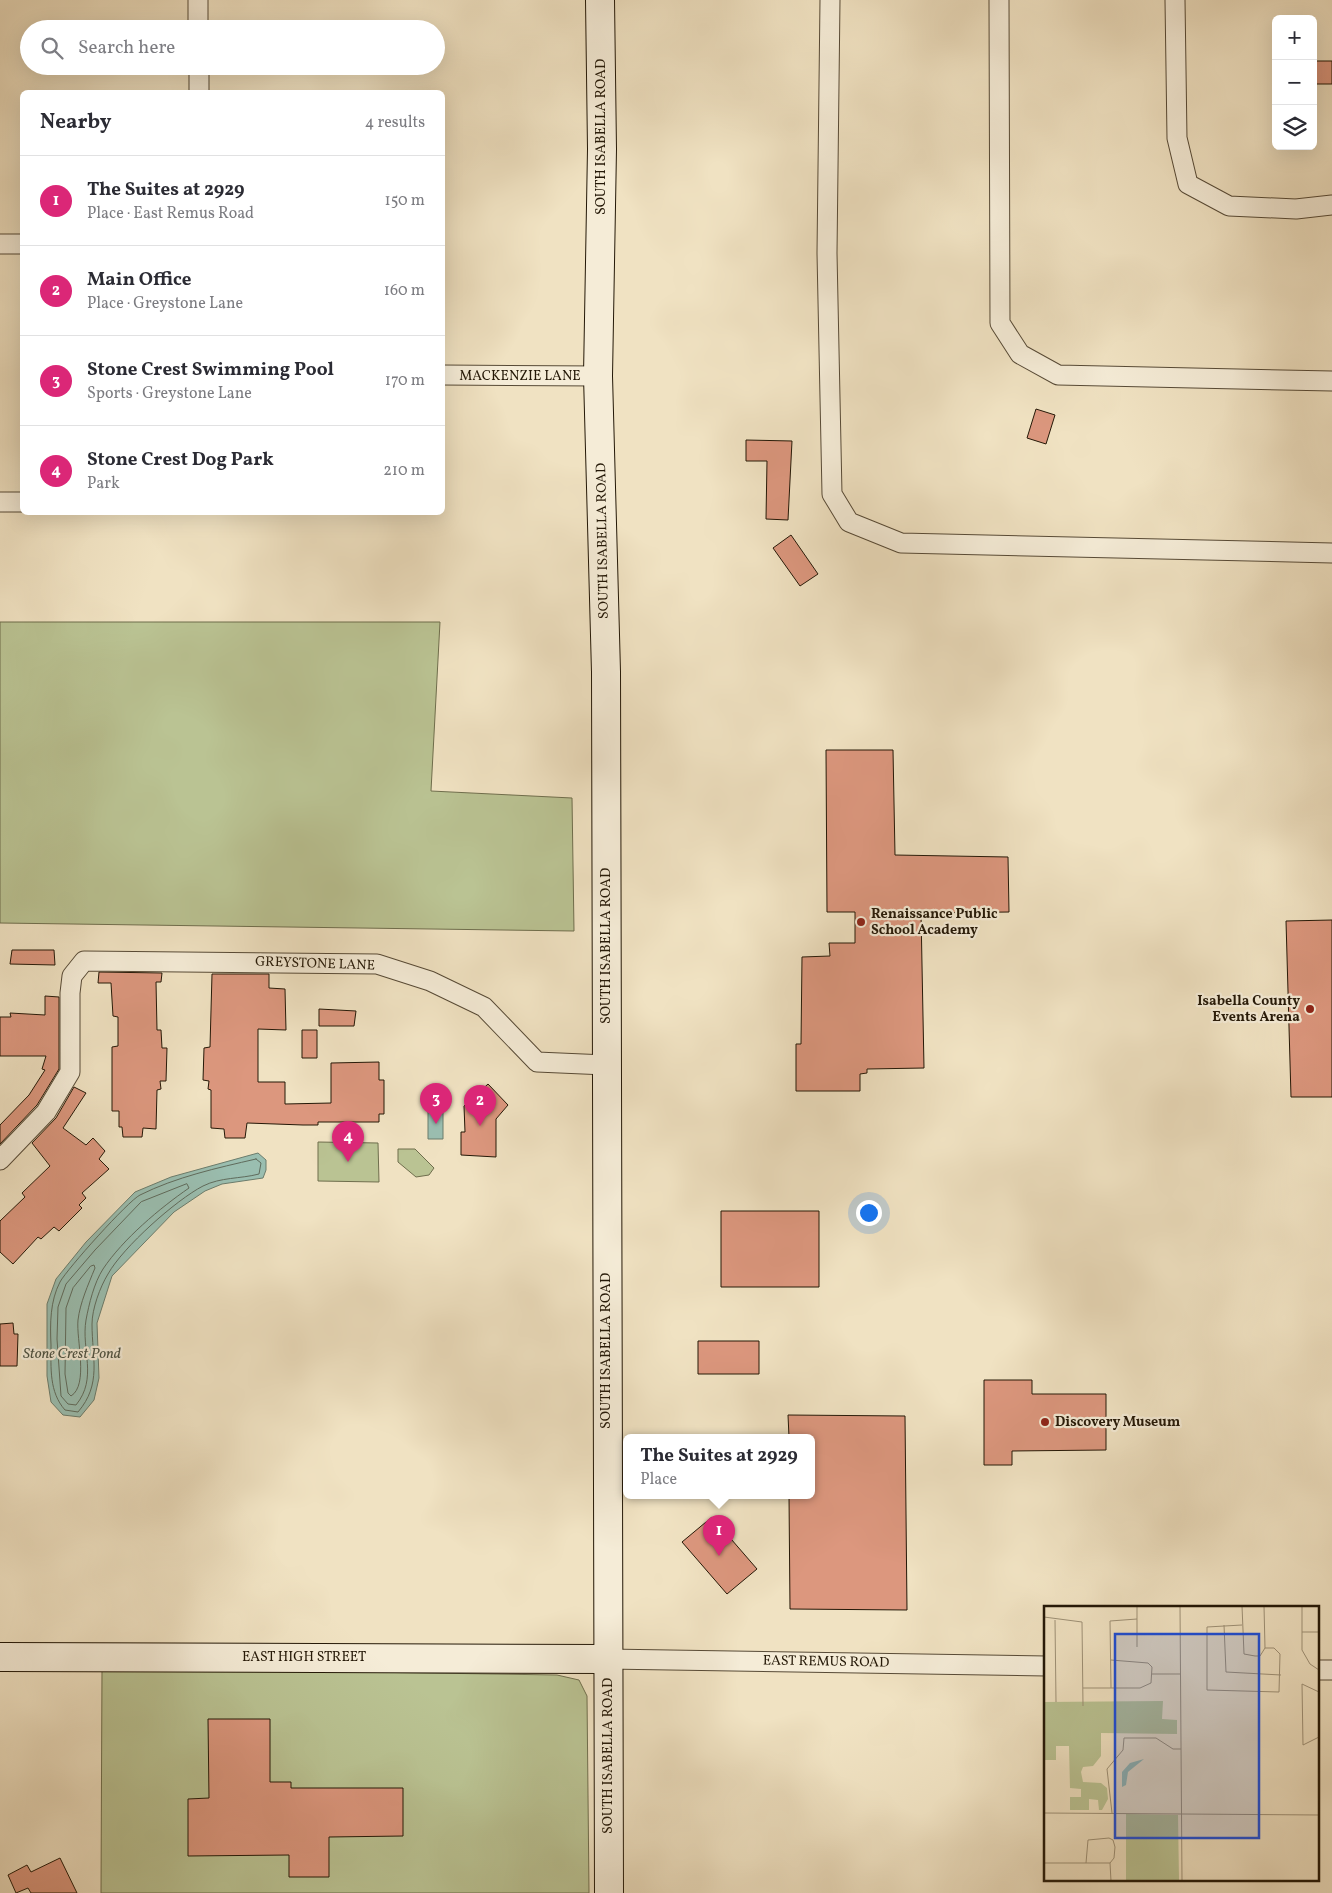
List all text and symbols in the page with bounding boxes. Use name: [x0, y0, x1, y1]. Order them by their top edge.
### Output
map controls: [1272, 15, 1317, 150]
button: +: [1272, 15, 1317, 60]
search box: [20, 20, 445, 75]
icon: search: [38, 34, 66, 62]
text: Search here: [78, 35, 175, 61]
street label: SOUTH ISABELLA ROAD: [592, 59, 611, 215]
button: −: [1272, 60, 1317, 105]
button: layers: [1272, 105, 1317, 150]
text: Nearby: [40, 108, 111, 137]
text: 4 results: [365, 112, 425, 134]
text: The Suites at 2929: [87, 177, 245, 203]
text: 1: [53, 190, 59, 212]
text: 150 m: [384, 190, 425, 212]
text: Place · East Remus Road: [87, 203, 254, 225]
text: Main Office: [87, 267, 192, 293]
text: 2: [52, 280, 60, 302]
text: 160 m: [384, 280, 425, 302]
text: Place · Greystone Lane: [87, 293, 243, 315]
text: Stone Crest Swimming Pool: [87, 357, 334, 383]
street label: MACKENZIE LANE: [459, 367, 581, 386]
text: 3: [52, 370, 60, 392]
text: 170 m: [385, 370, 425, 392]
text: Sports · Greystone Lane: [87, 383, 252, 405]
text: Stone Crest Dog Park: [87, 447, 274, 473]
text: 4: [51, 460, 61, 482]
text: 210 m: [383, 460, 425, 482]
street label: SOUTH ISABELLA ROAD: [592, 463, 614, 619]
text: Park: [87, 473, 120, 495]
street label: SOUTH ISABELLA ROAD: [597, 868, 616, 1024]
place label: Renaissance Public School Academy: [871, 905, 998, 940]
marker: Renaissance Public School Academy: [855, 916, 867, 928]
street label: GREYSTONE LANE: [255, 952, 375, 976]
place label: Isabella County Events Arena: [1197, 992, 1300, 1027]
marker: Isabella County Events Arena: [1304, 1003, 1316, 1015]
pin: 3: [420, 1083, 452, 1124]
pin: 2: [464, 1085, 496, 1126]
pin: 4: [332, 1121, 364, 1162]
your location: [856, 1200, 882, 1226]
street label: SOUTH ISABELLA ROAD: [597, 1273, 616, 1429]
water label: Stone Crest Pond: [23, 1344, 121, 1365]
place label: Discovery Museum: [1055, 1413, 1181, 1432]
marker: Discovery Museum: [1039, 1416, 1051, 1428]
popup: [623, 1434, 815, 1499]
text: The Suites at 2929: [640, 1443, 798, 1469]
text: Place: [640, 1469, 677, 1491]
pin: 1: [703, 1515, 735, 1556]
inset map: [1044, 1606, 1320, 1880]
street label: EAST HIGH STREET: [242, 1648, 366, 1667]
street label: EAST REMUS ROAD: [763, 1651, 889, 1673]
street label: SOUTH ISABELLA ROAD: [599, 1678, 618, 1834]

